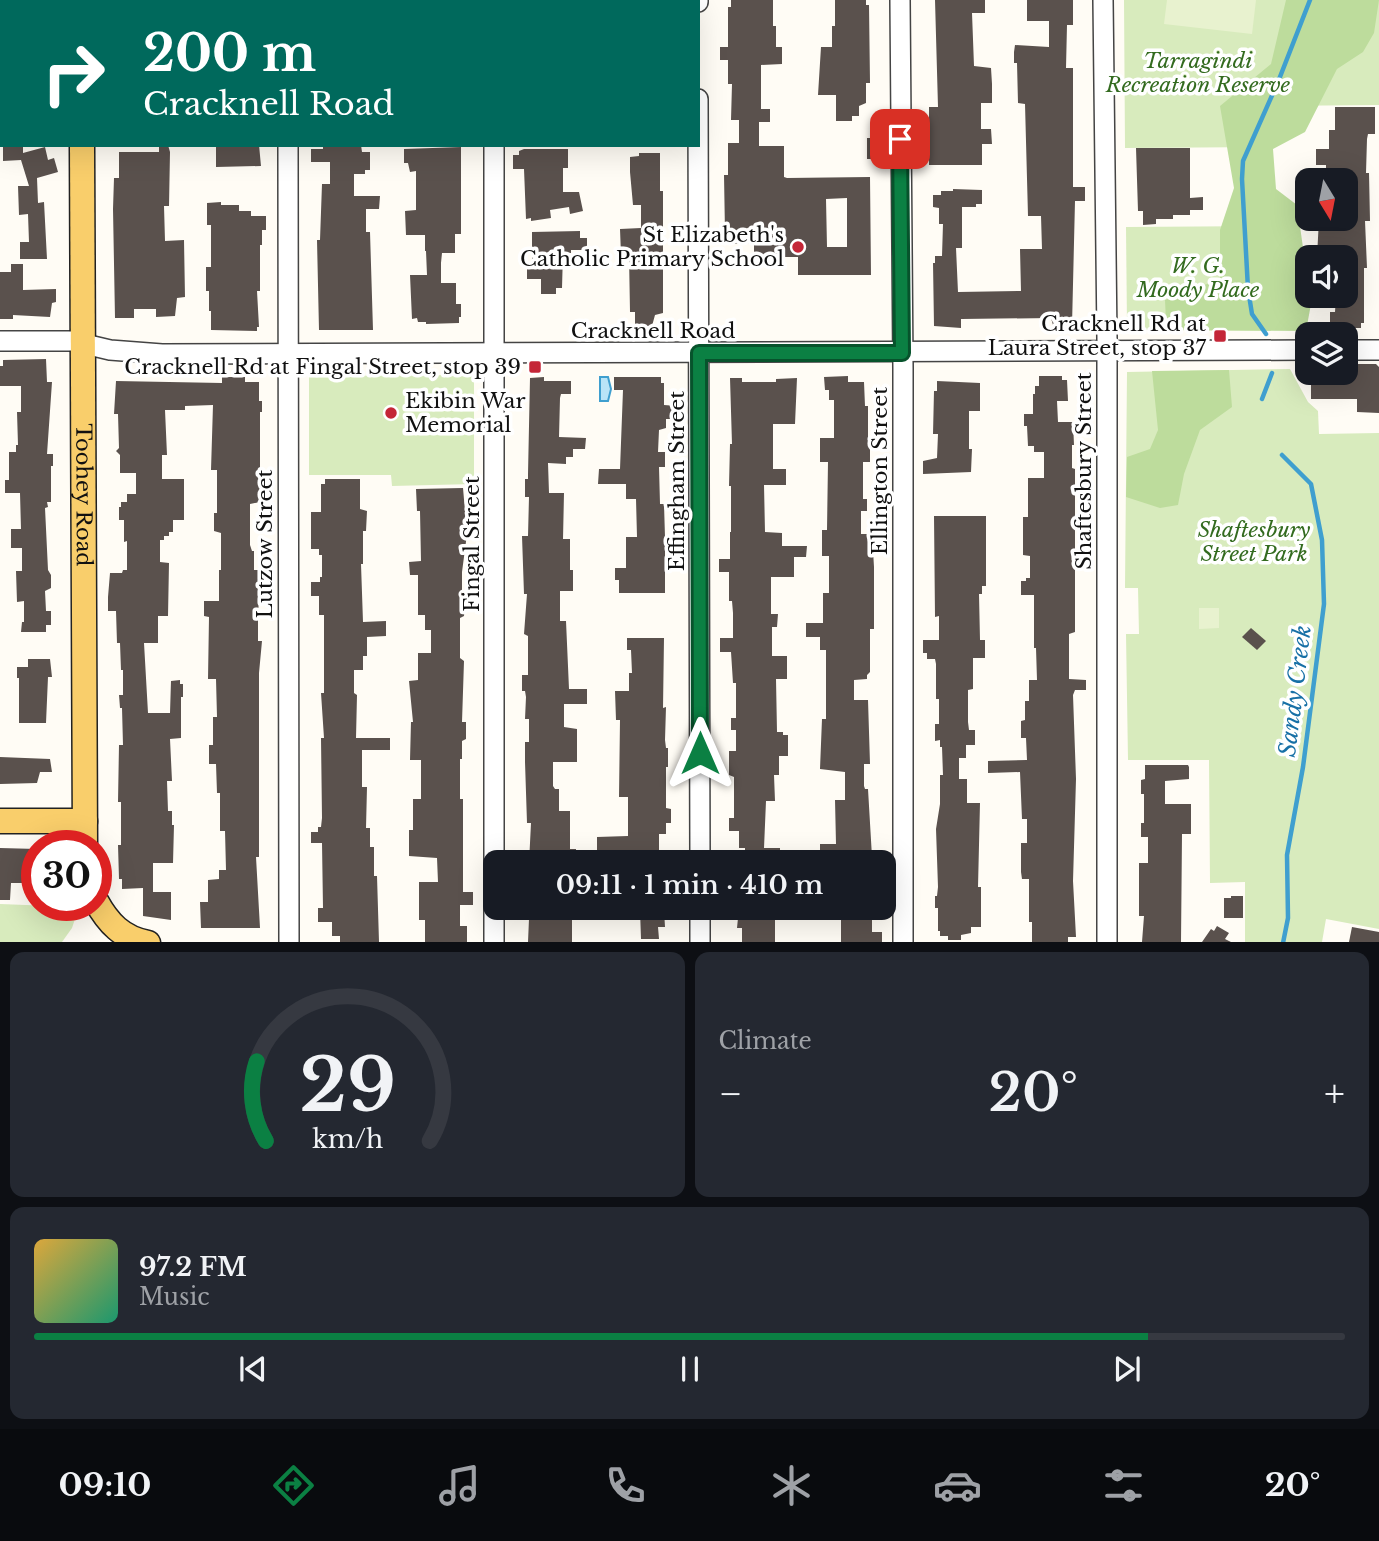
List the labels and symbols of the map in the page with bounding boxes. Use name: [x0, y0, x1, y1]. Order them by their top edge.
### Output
park label: Tarragindi Recreation Reserve: [1105, 48, 1291, 98]
pin: [870, 109, 930, 169]
north arrow: [1295, 168, 1358, 231]
place label: St Elizabeth's Catholic Primary School: [520, 222, 784, 272]
marker: St Elizabeth's Catholic Primary School: [790, 239, 806, 255]
park label: W. G. Moody Place: [1136, 253, 1260, 303]
place label: Cracknell Rd at Laura Street, stop 37: [988, 311, 1206, 361]
street label: Cracknell Road: [571, 318, 735, 344]
marker: Cracknell Rd at Laura Street, stop 37: [1212, 328, 1228, 344]
place label: Cracknell Rd at Fingal Street, stop 39: [124, 354, 521, 380]
marker: Cracknell Rd at Fingal Street, stop 39: [527, 359, 543, 375]
street label: Shaftesbury Street: [1071, 372, 1097, 570]
street label: Ellington Street: [867, 387, 893, 555]
place label: Ekibin War Memorial: [405, 388, 525, 438]
street label: Effingham Street: [664, 391, 690, 571]
marker: Ekibin War Memorial: [383, 405, 399, 421]
street label: Toohey Road: [70, 423, 97, 567]
street label: Lutzow Street: [252, 470, 278, 618]
street label: Fingal Street: [459, 476, 485, 612]
park label: Shaftesbury Street Park: [1198, 517, 1311, 567]
water label: Sandy Creek: [1273, 624, 1317, 758]
position arrow: [663, 716, 737, 790]
speed limit sign: 30: [21, 830, 112, 921]

